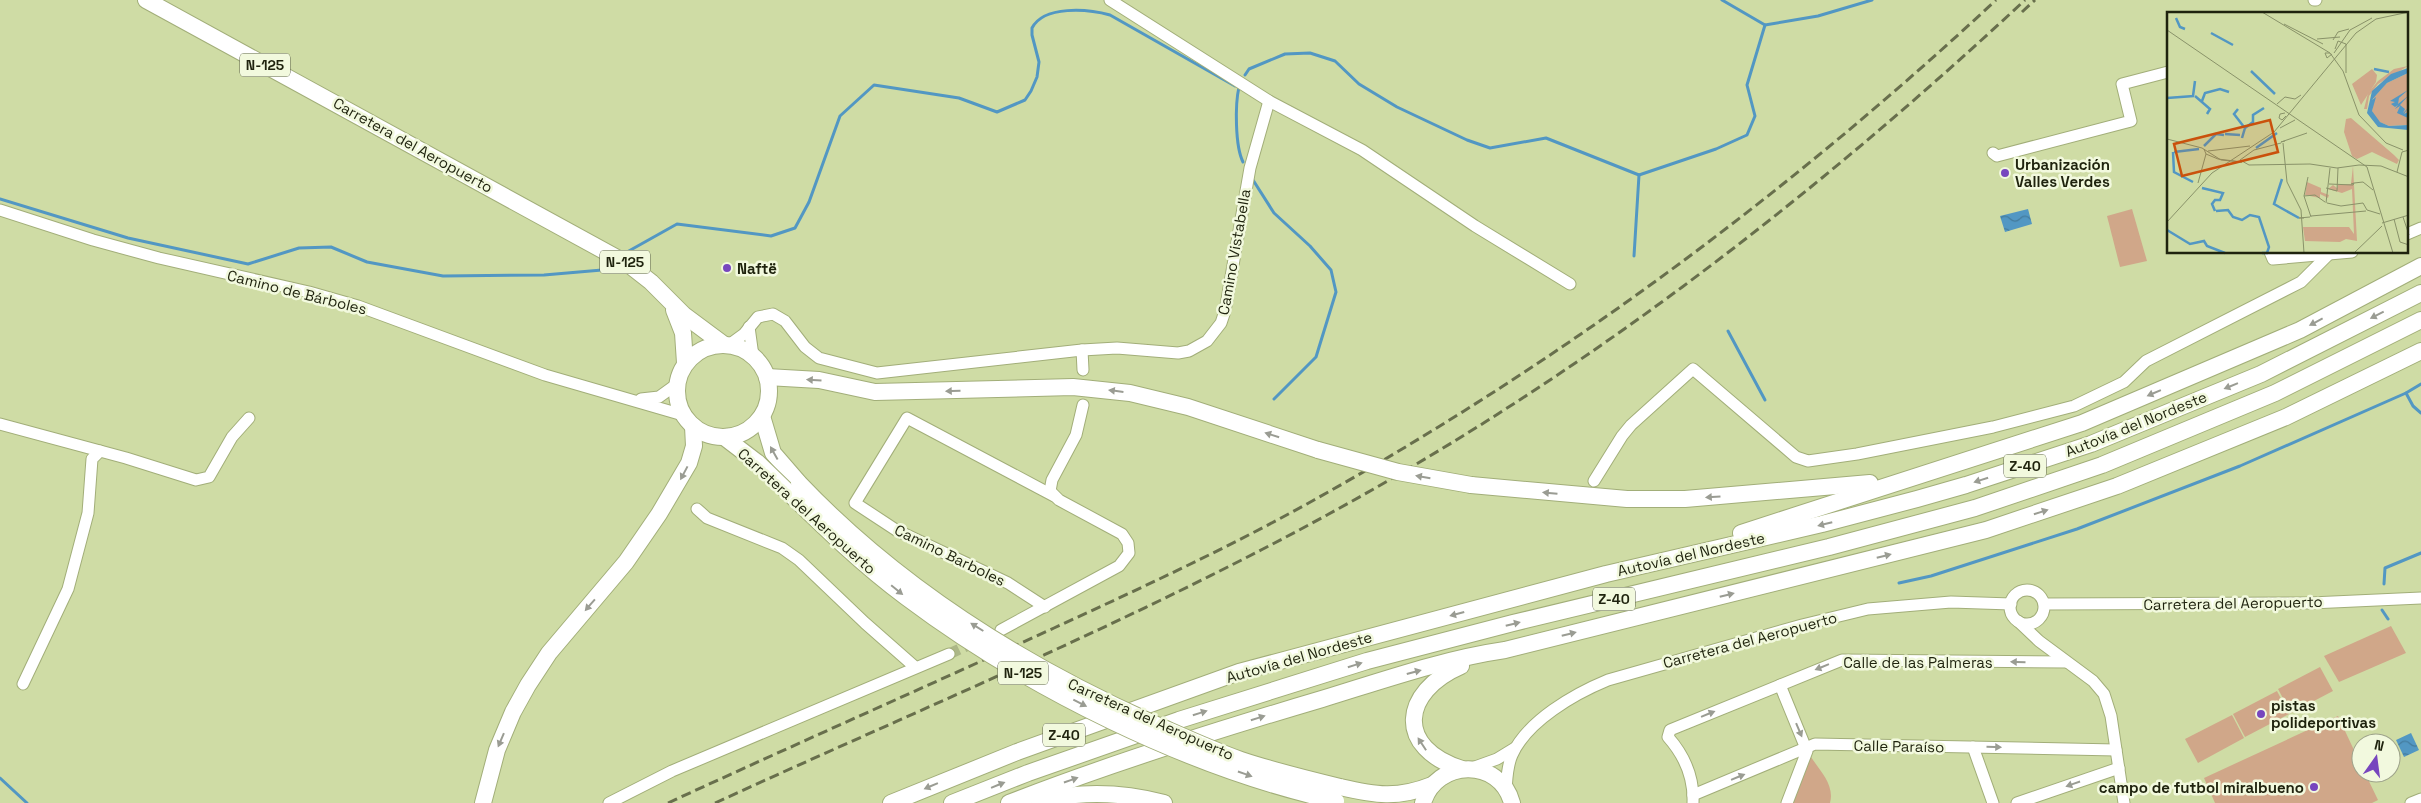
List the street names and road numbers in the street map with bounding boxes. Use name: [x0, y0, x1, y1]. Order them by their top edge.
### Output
road number: N-125: [240, 54, 290, 76]
street label: Carretera del Aeropuerto: [330, 93, 496, 197]
street label: Camino Vistabella: [1214, 187, 1255, 317]
road number: N-125: [600, 250, 650, 274]
street label: Camino de Bárboles: [225, 265, 369, 319]
street label: Autovía del Nordeste: [2062, 387, 2210, 461]
street label: Carretera del Aeropuerto: [734, 444, 880, 578]
road number: Z-40: [2004, 454, 2046, 478]
street label: Camino Barboles: [892, 520, 1009, 590]
street label: Autovía del Nordeste: [1615, 528, 1767, 580]
road number: Z-40: [1593, 588, 1635, 610]
street label: Carretera del Aeropuerto: [2143, 592, 2323, 614]
street label: Carretera del Aeropuerto: [1661, 608, 1839, 672]
street label: Autovía del Nordeste: [1224, 627, 1374, 687]
street label: Calle de las Palmeras: [1843, 653, 1993, 672]
road number: N-125: [998, 661, 1048, 684]
street label: Carretera del Aeropuerto: [1065, 674, 1237, 764]
road number: Z-40: [1043, 724, 1085, 746]
street label: Calle Paraíso: [1853, 736, 1945, 756]

